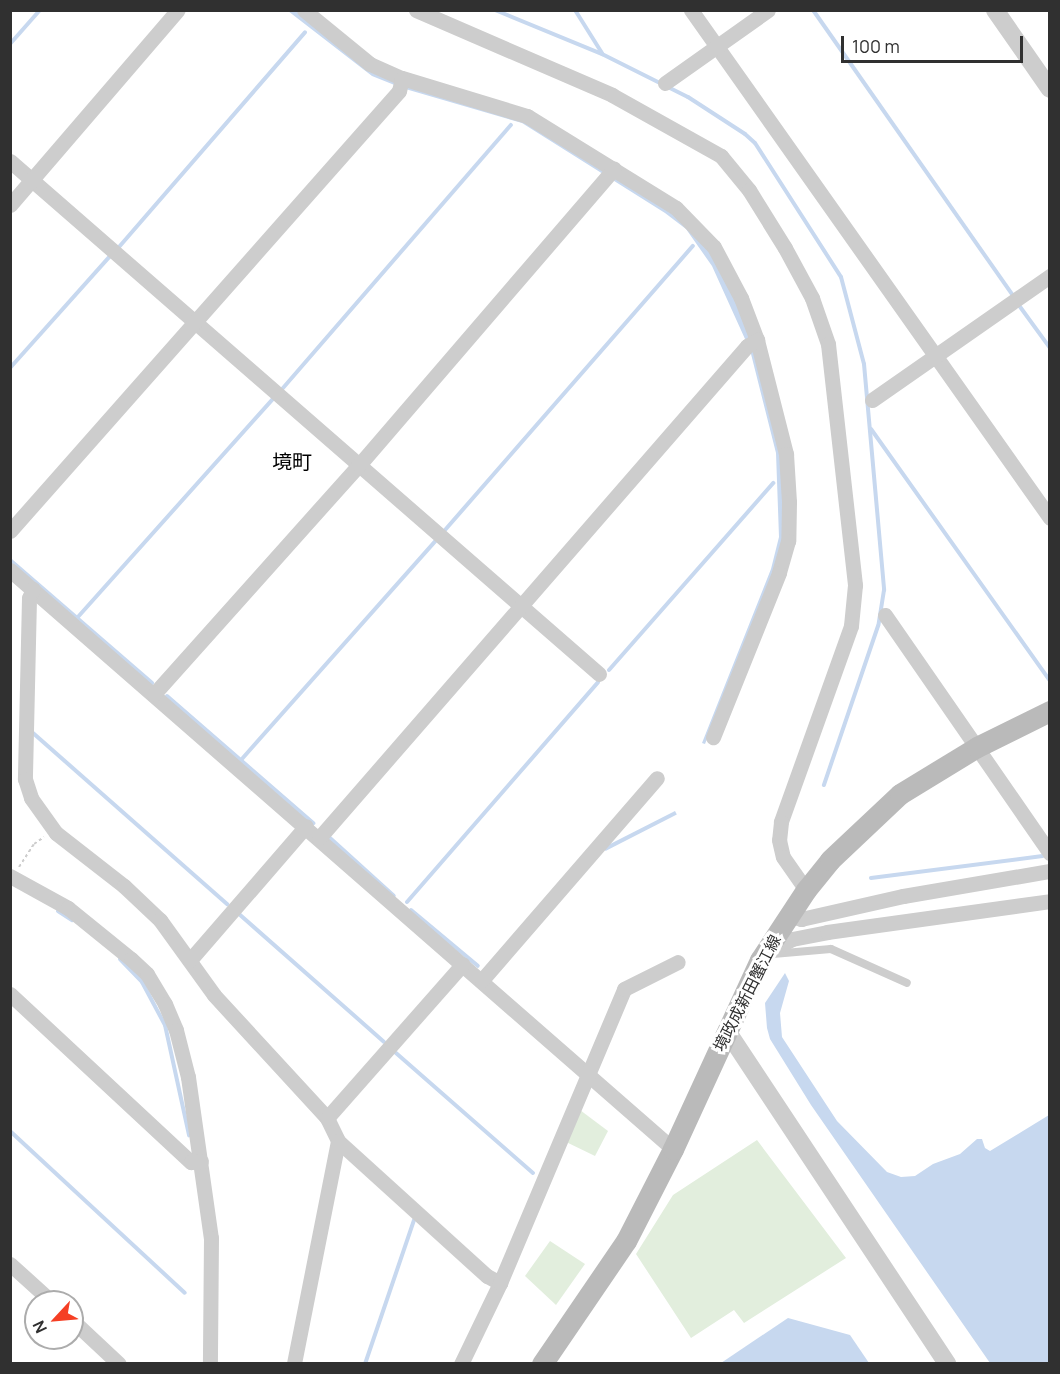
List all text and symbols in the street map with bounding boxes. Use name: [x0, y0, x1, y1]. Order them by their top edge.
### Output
scale bar: [844, 24, 1026, 62]
text: 100 m: [852, 34, 900, 58]
district label: 境町: [272, 449, 312, 473]
street label: 境政成新田蟹江線: [709, 932, 785, 1054]
north arrow: [24, 1290, 84, 1350]
text: N: [27, 1317, 52, 1337]

